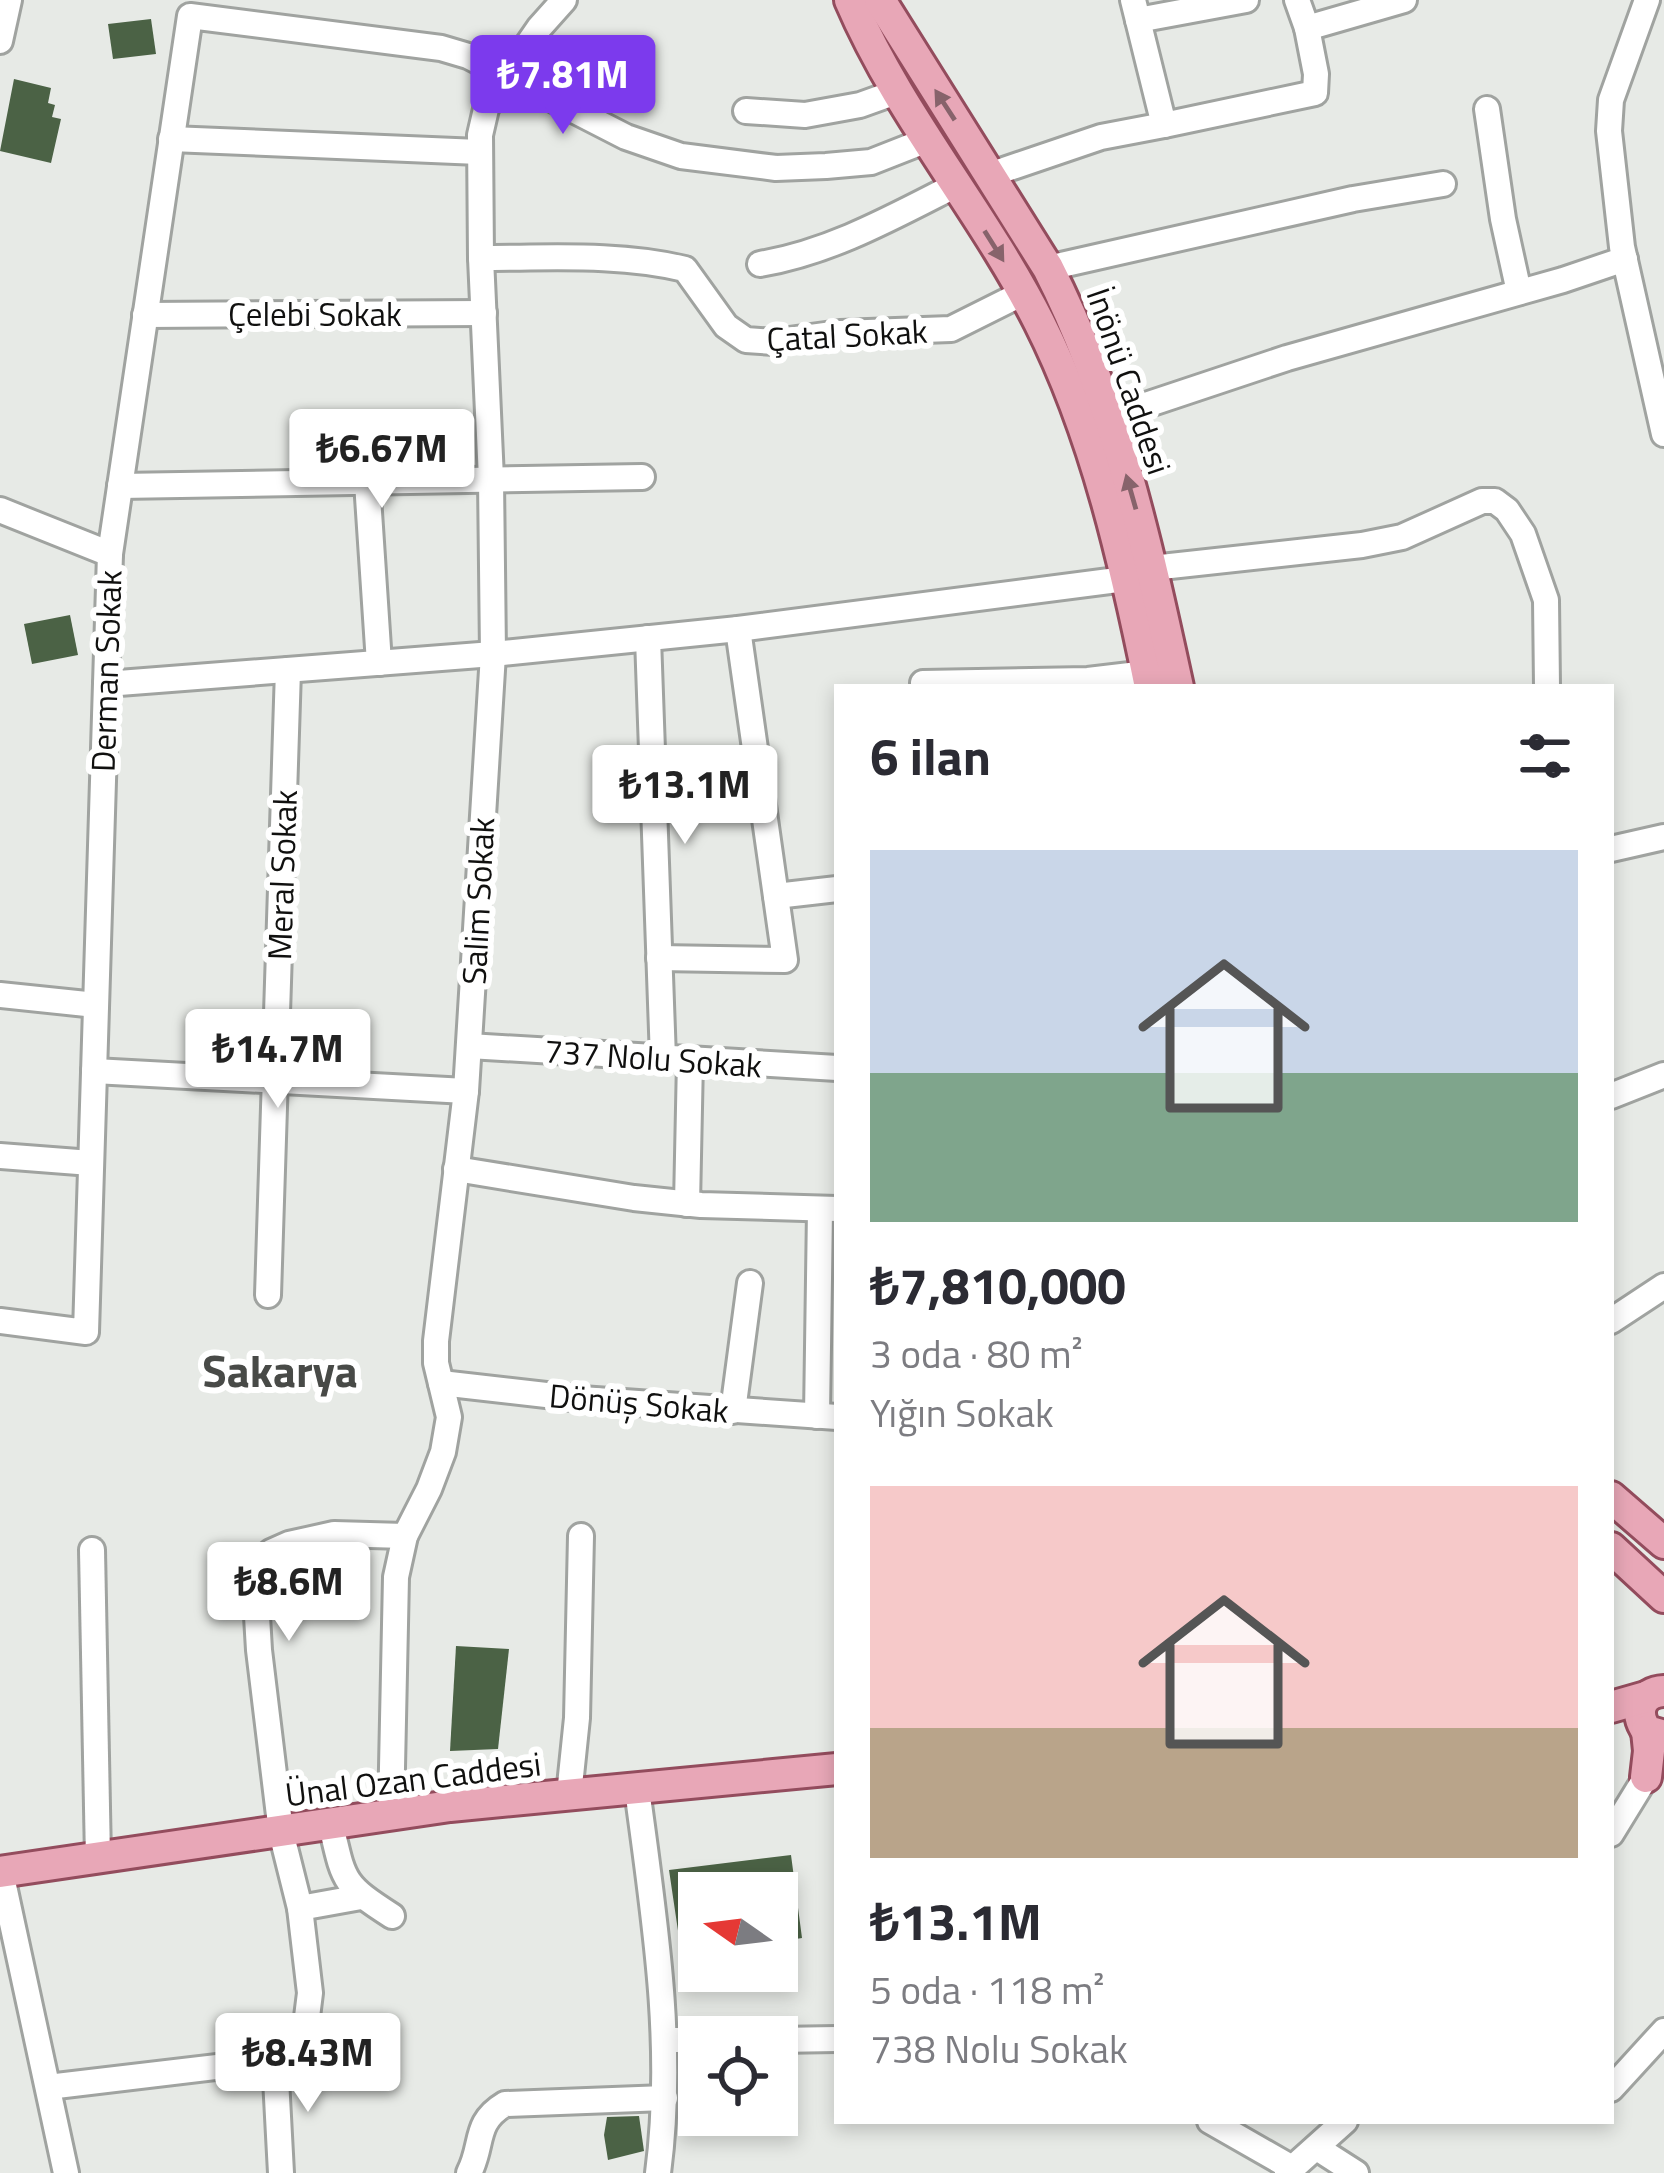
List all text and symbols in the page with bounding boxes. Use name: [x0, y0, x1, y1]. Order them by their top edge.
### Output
pin: ₺7.81M: [465, 35, 661, 137]
text: ₺7.81M: [497, 44, 629, 103]
one-way arrow: [934, 89, 956, 121]
one-way arrow: [983, 229, 1004, 263]
street label: İnönü Caddesi: [1074, 281, 1184, 481]
street label: Çelebi Sokak: [228, 289, 402, 339]
street label: Çatal Sokak: [765, 306, 929, 364]
pin: ₺6.67M: [284, 409, 480, 511]
text: ₺6.67M: [316, 418, 448, 477]
one-way arrow: [1120, 473, 1139, 510]
street label: Derman Sokak: [77, 569, 135, 773]
text: 6 ilan: [870, 717, 991, 795]
icon: filters: [1512, 723, 1578, 789]
pin: ₺13.1M: [587, 745, 783, 847]
text: ₺13.1M: [619, 754, 751, 813]
street label: Meral Sokak: [254, 789, 310, 961]
street label: Salim Sokak: [449, 816, 507, 986]
icon: home: [1116, 928, 1332, 1144]
pin: ₺14.7M: [180, 1009, 376, 1111]
text: ₺14.7M: [212, 1018, 344, 1077]
street label: 737 Nolu Sokak: [543, 1025, 764, 1091]
text: ₺7,810,000: [870, 1246, 1126, 1324]
text: 3 oda · 80 m²: [870, 1324, 1083, 1383]
district label: Sakarya: [202, 1336, 358, 1404]
street label: Dönüş Sokak: [547, 1370, 731, 1436]
text: Yığın Sokak: [870, 1383, 1054, 1442]
pin: ₺8.6M: [205, 1542, 373, 1644]
text: ₺8.6M: [234, 1551, 344, 1610]
icon: home: [1116, 1564, 1332, 1780]
street label: Ünal Ozan Caddesi: [282, 1739, 544, 1819]
north arrow: [678, 1872, 798, 1992]
map controls: [678, 1872, 798, 2136]
text: ₺13.1M: [870, 1882, 1042, 1960]
text: 5 oda · 118 m²: [870, 1960, 1104, 2019]
pin: ₺8.43M: [210, 2013, 406, 2115]
button: locate: [678, 2016, 798, 2136]
text: 738 Nolu Sokak: [870, 2019, 1128, 2078]
text: ₺8.43M: [242, 2022, 374, 2081]

